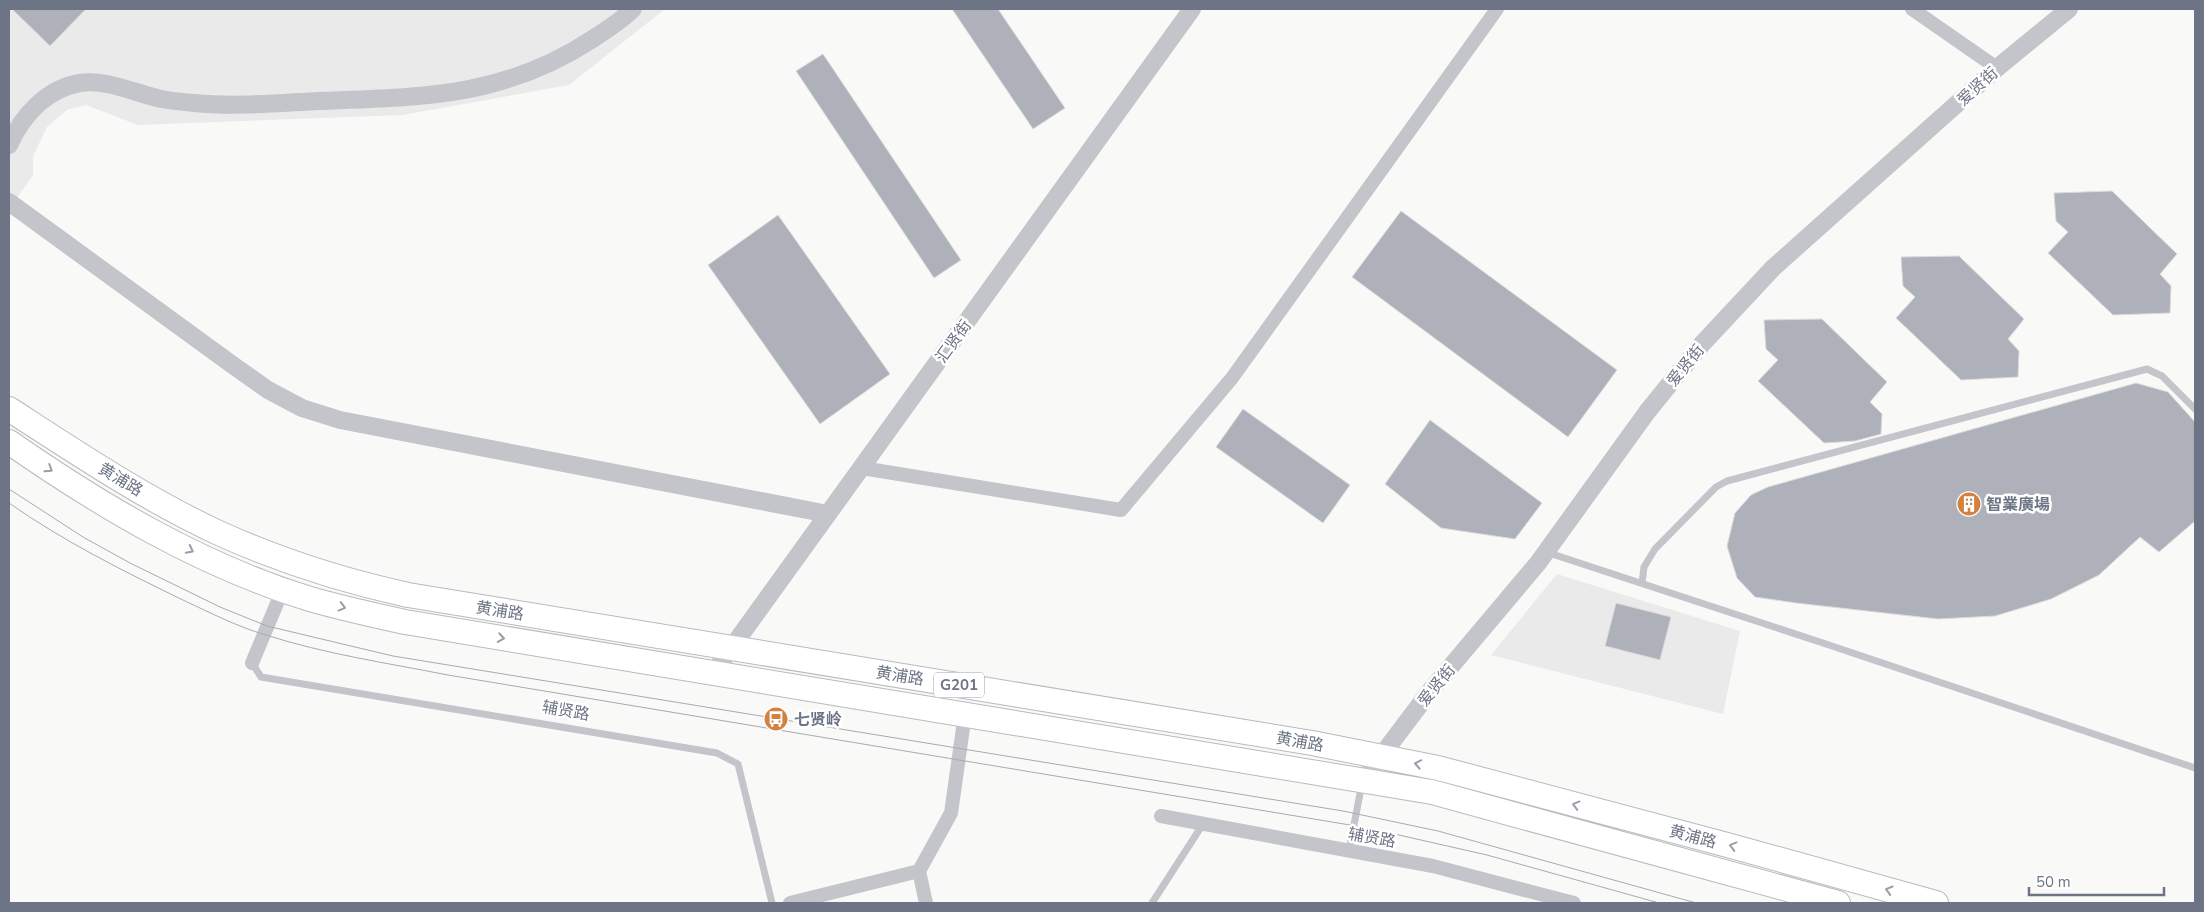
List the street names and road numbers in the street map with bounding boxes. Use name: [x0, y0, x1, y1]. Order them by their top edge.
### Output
street label: 爱贤街: [1952, 63, 2003, 111]
street label: 汇贤街: [931, 316, 977, 367]
street label: 爱贤街: [1662, 340, 1709, 391]
street label: 黄浦路: [94, 458, 147, 502]
street label: 黄浦路: [474, 596, 525, 626]
street label: 爱贤街: [1413, 660, 1460, 711]
street label: 黄浦路: [874, 661, 925, 691]
road number: G201: [934, 672, 984, 698]
street label: 辅贤路: [540, 696, 591, 726]
street label: 黄浦路: [1274, 727, 1325, 757]
street label: 黄浦路: [1667, 820, 1719, 854]
street label: 辅贤路: [1346, 823, 1397, 853]

